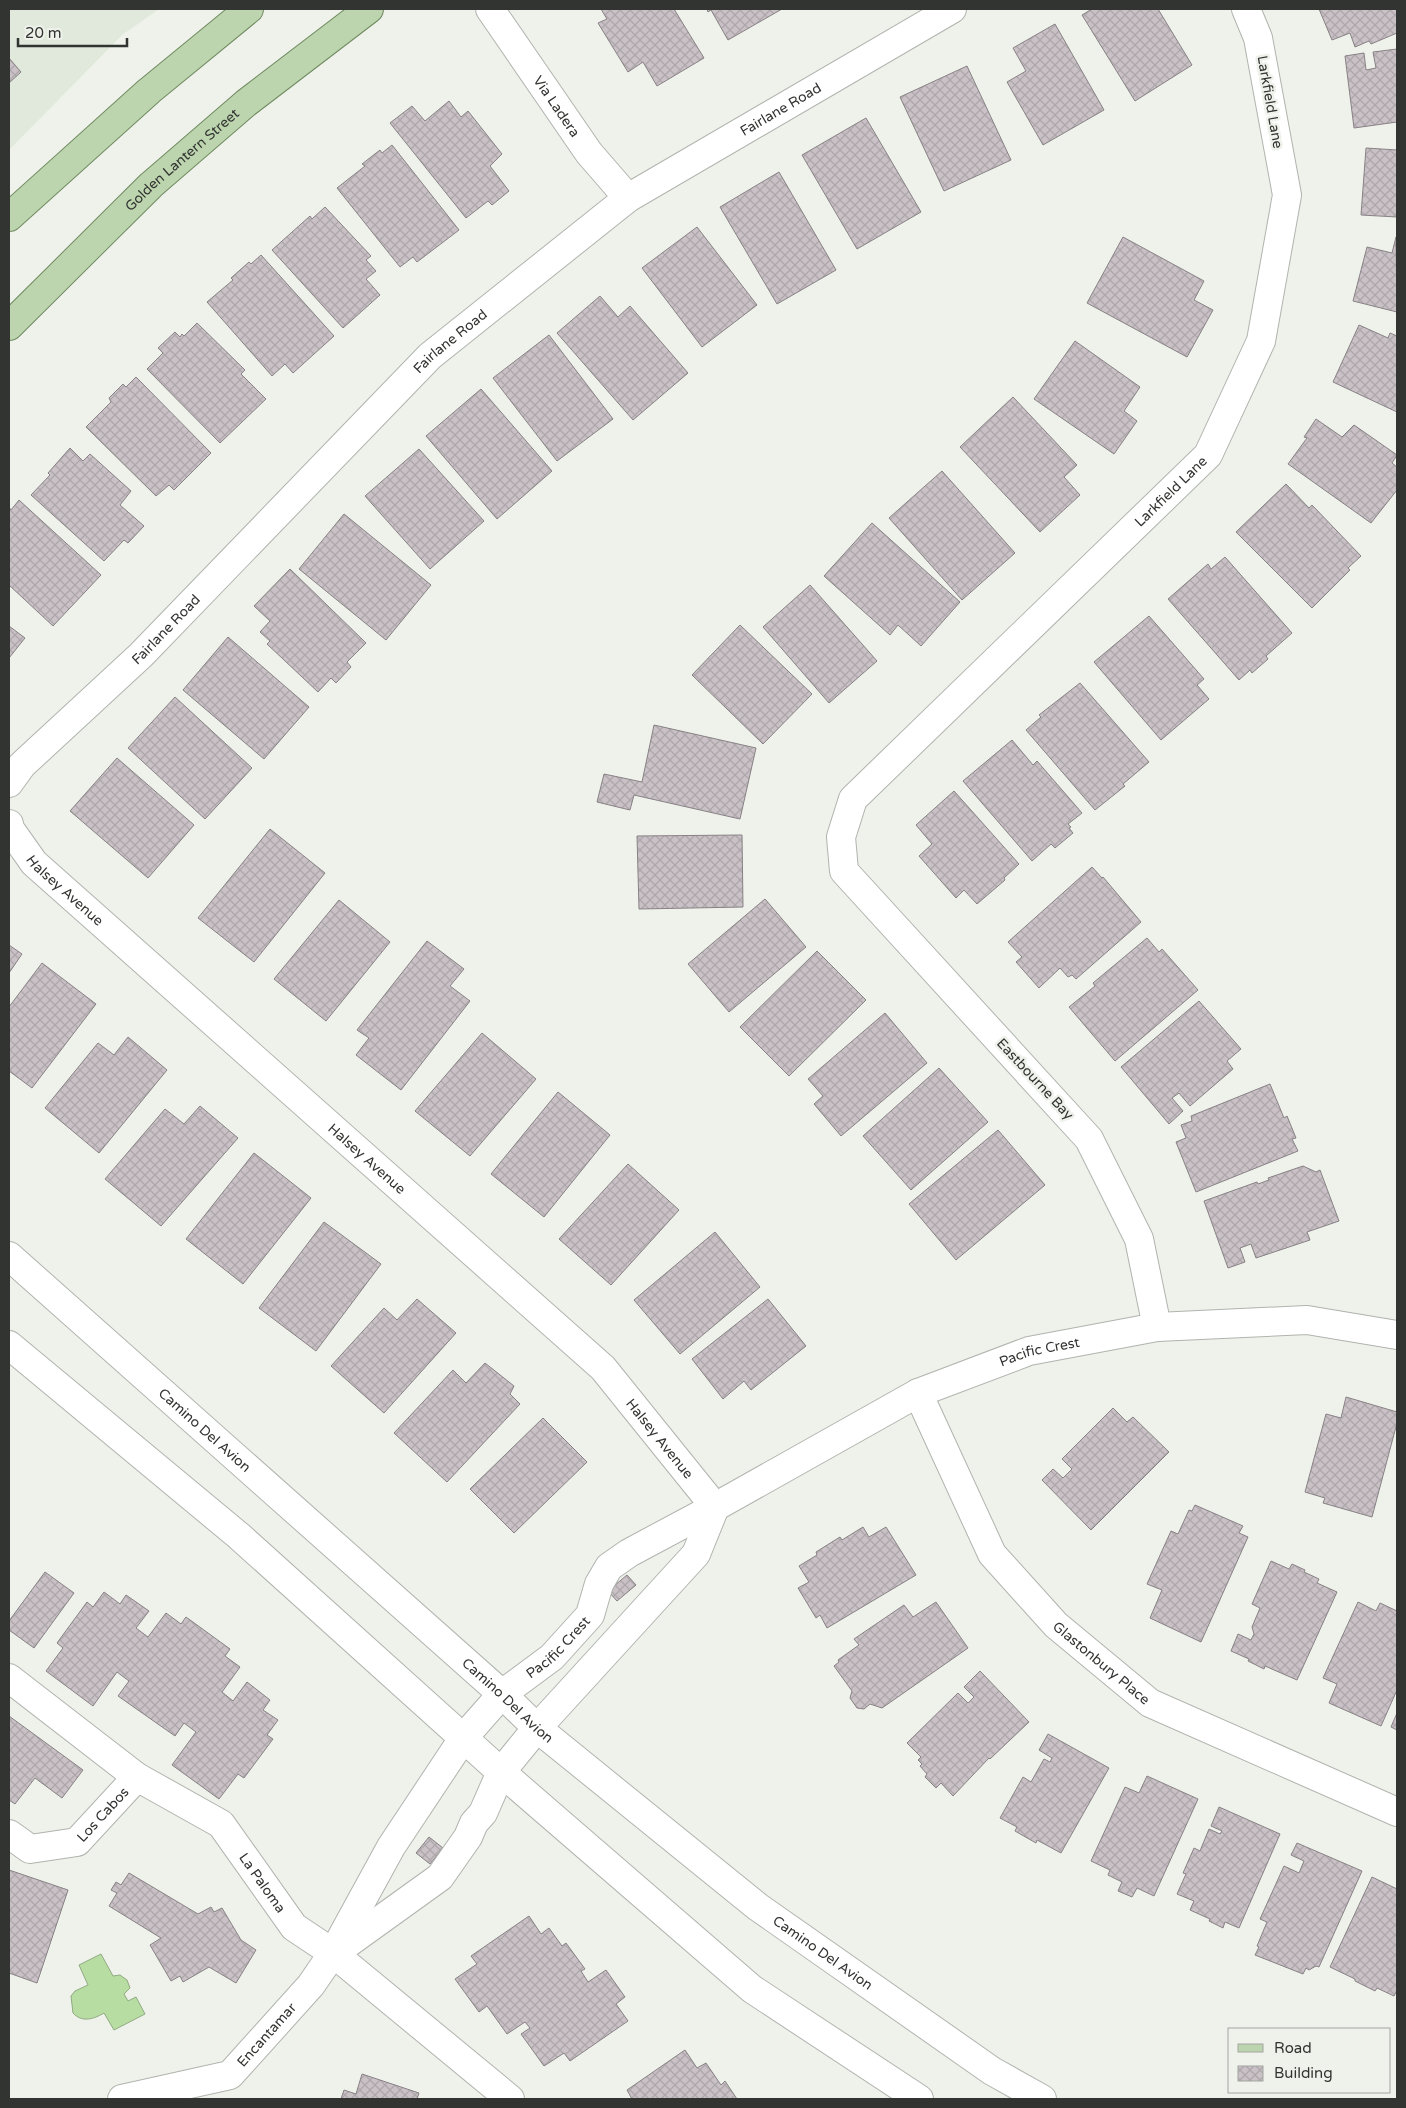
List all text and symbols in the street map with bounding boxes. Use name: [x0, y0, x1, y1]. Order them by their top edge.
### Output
scale bar: [18, 15, 126, 47]
text: 20 m: [25, 24, 62, 42]
street label: Larkfield Lane: [1253, 54, 1287, 150]
street label: Via Ladera: [530, 72, 584, 140]
street label: Fairlane Road: [737, 79, 824, 139]
street label: Golden Lantern Street: [121, 104, 243, 215]
street label: Fairlane Road: [410, 305, 490, 377]
street label: Larkfield Lane: [1131, 452, 1210, 530]
street label: Fairlane Road: [128, 591, 204, 668]
street label: Halsey Avenue: [23, 852, 107, 929]
street label: Eastbourne Bay: [993, 1035, 1077, 1124]
street label: Halsey Avenue: [325, 1120, 409, 1197]
street label: Pacific Crest: [997, 1333, 1082, 1370]
street label: Camino Del Avion: [155, 1385, 255, 1476]
street label: Halsey Avenue: [622, 1395, 697, 1482]
street label: Pacific Crest: [523, 1612, 594, 1682]
street label: Glastonbury Place: [1050, 1618, 1154, 1708]
street label: Camino Del Avion: [459, 1654, 557, 1746]
street label: Los Cabos: [73, 1783, 132, 1845]
street label: La Paloma: [236, 1850, 290, 1916]
street label: Camino Del Avion: [770, 1912, 876, 1993]
street label: Encantamar: [233, 1999, 300, 2070]
legend: [1228, 2028, 1391, 2093]
text: Road: [1274, 2039, 1312, 2057]
text: Building: [1274, 2064, 1333, 2082]

